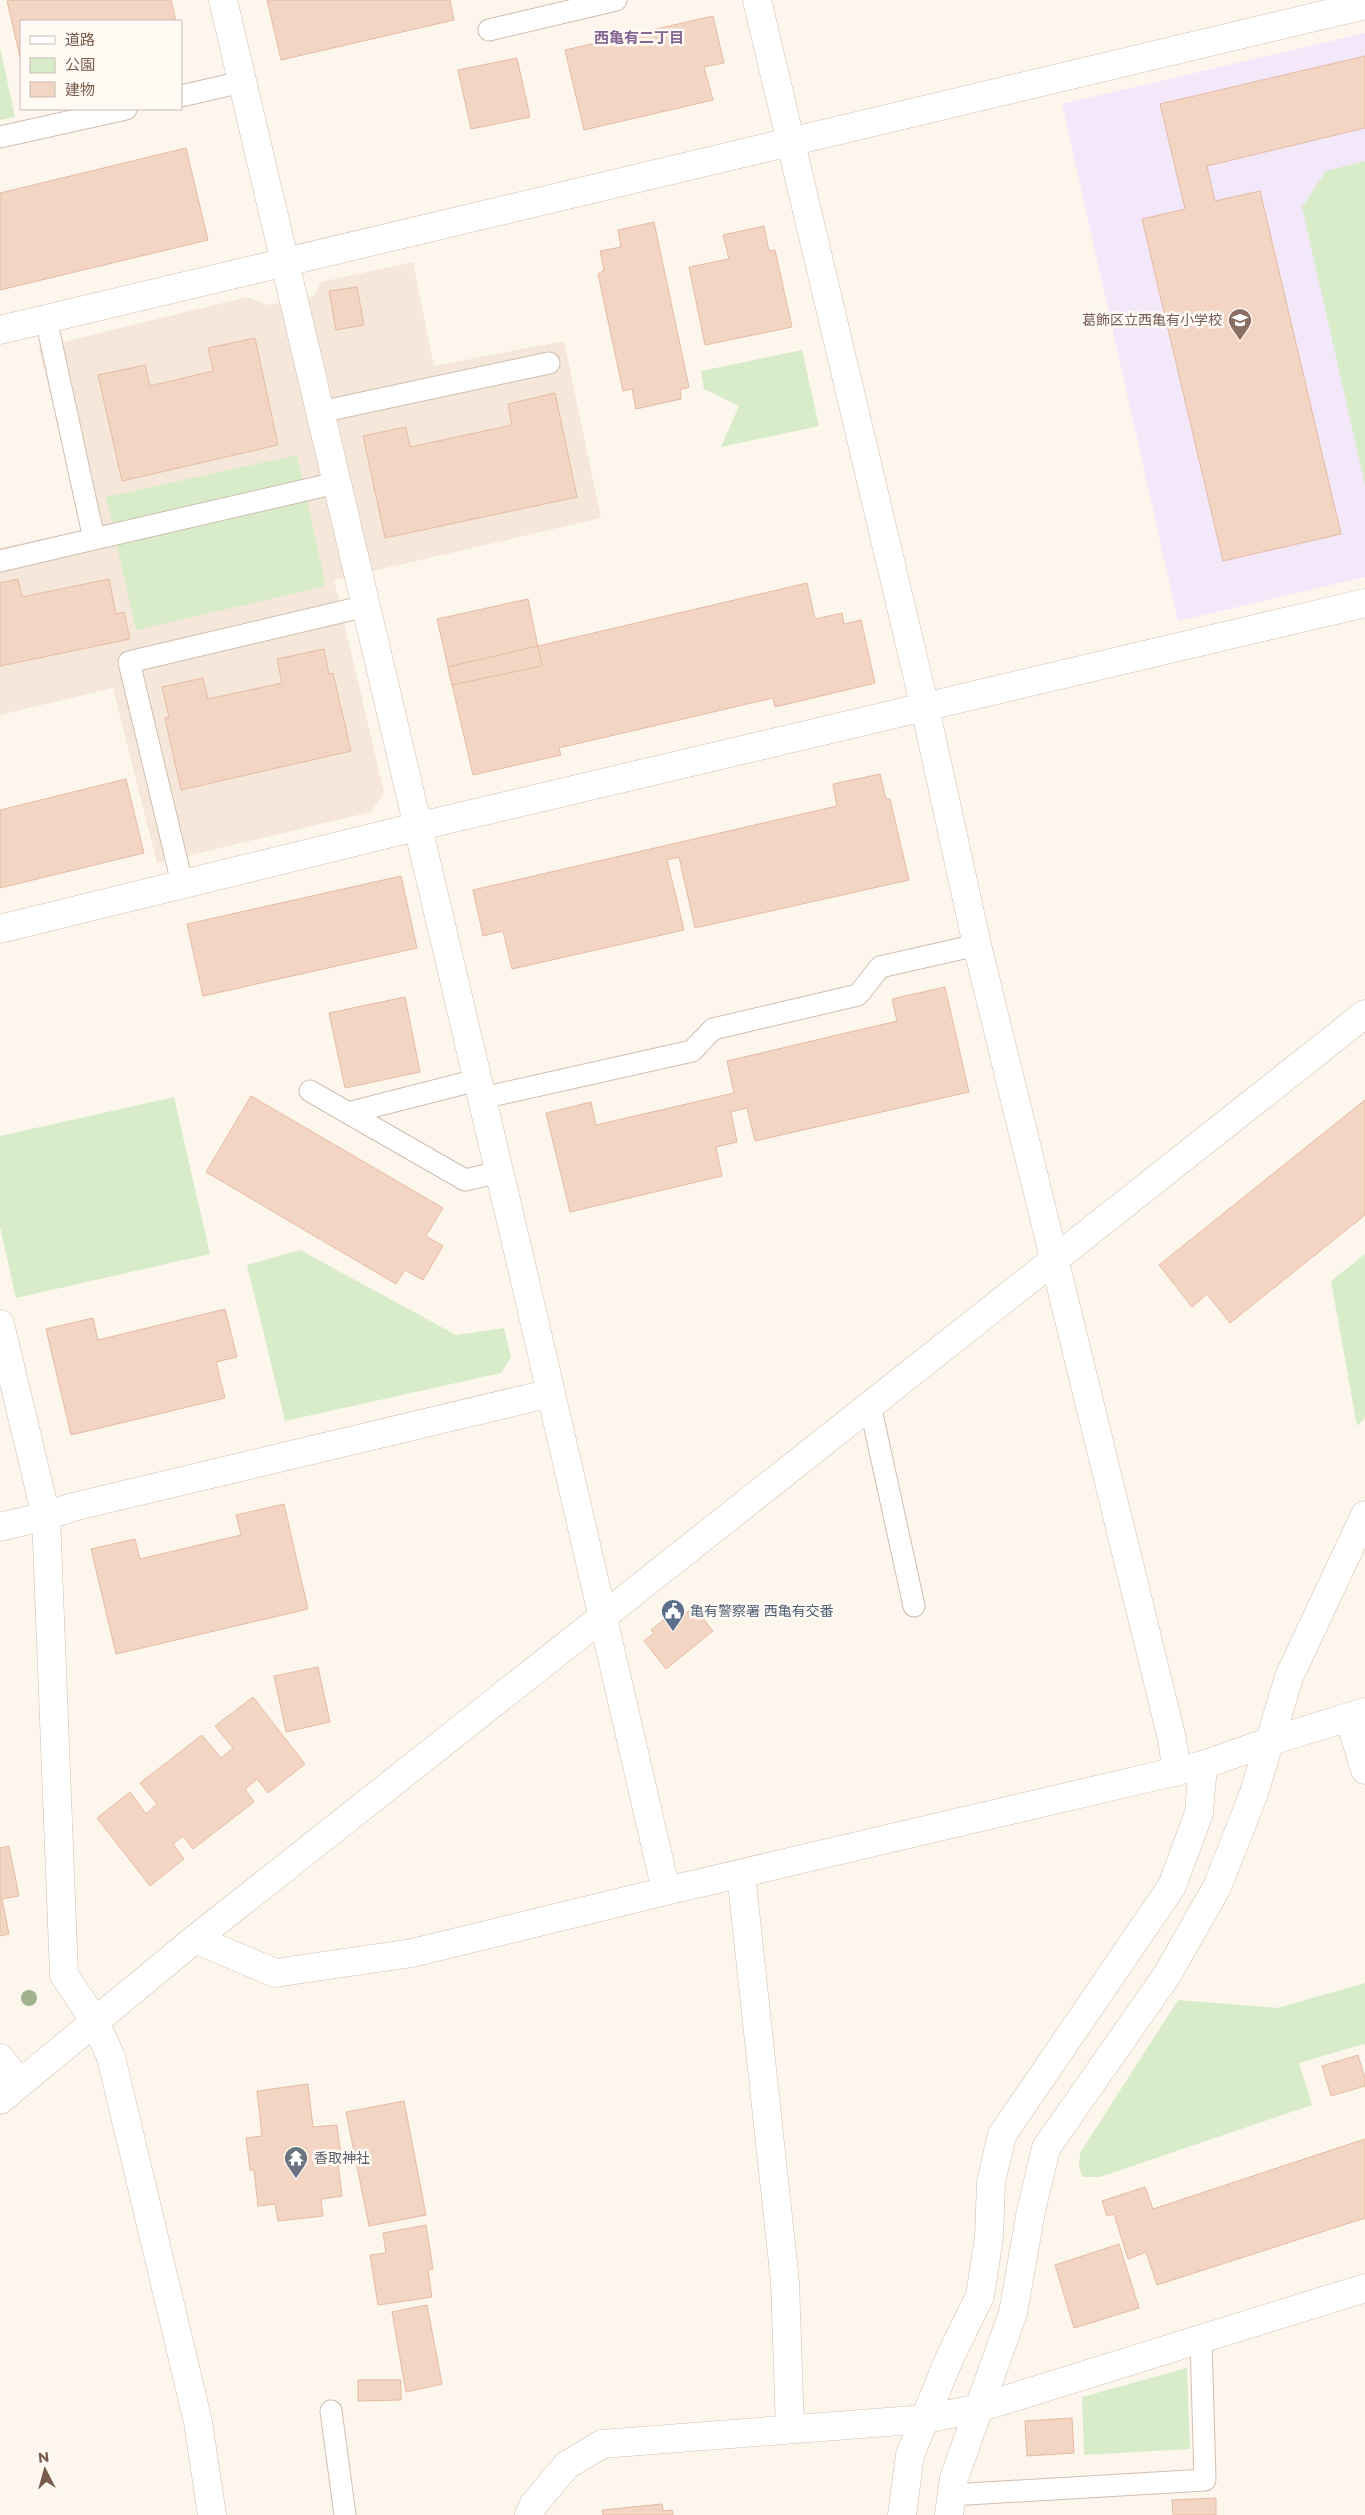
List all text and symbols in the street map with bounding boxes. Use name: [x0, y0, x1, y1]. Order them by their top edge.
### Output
legend: [20, 20, 182, 110]
district label: 西亀有二丁目: [594, 28, 684, 47]
text: 道路: [65, 30, 95, 49]
text: 公園: [65, 55, 95, 74]
text: 建物: [65, 80, 95, 99]
school or university icon: 葛飾区立西亀有小学校: [1227, 307, 1253, 341]
place label: 葛飾区立西亀有小学校: [1082, 311, 1222, 329]
public building icon: 亀有警察署 西亀有交番: [660, 1598, 686, 1632]
place label: 亀有警察署 西亀有交番: [690, 1602, 834, 1620]
temple icon: 香取神社: [283, 2145, 309, 2179]
place label: 香取神社: [314, 2149, 370, 2167]
north arrow: [20, 2445, 70, 2495]
text: N: [37, 2448, 50, 2467]

